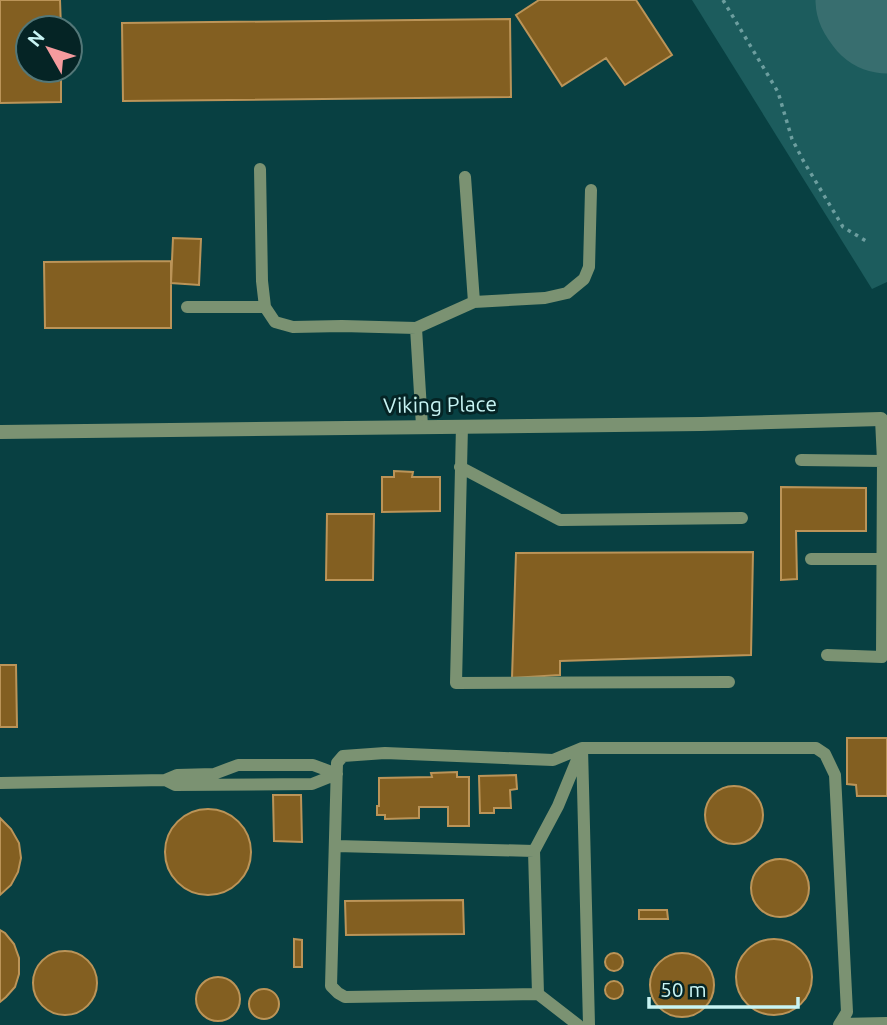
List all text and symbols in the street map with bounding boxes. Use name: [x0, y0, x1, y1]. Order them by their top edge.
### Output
north arrow: [14, 14, 84, 84]
text: N: [23, 26, 49, 51]
street label: Viking Place: [383, 391, 497, 417]
scale bar: [649, 965, 798, 1009]
text: 50 m: [660, 977, 707, 1001]

